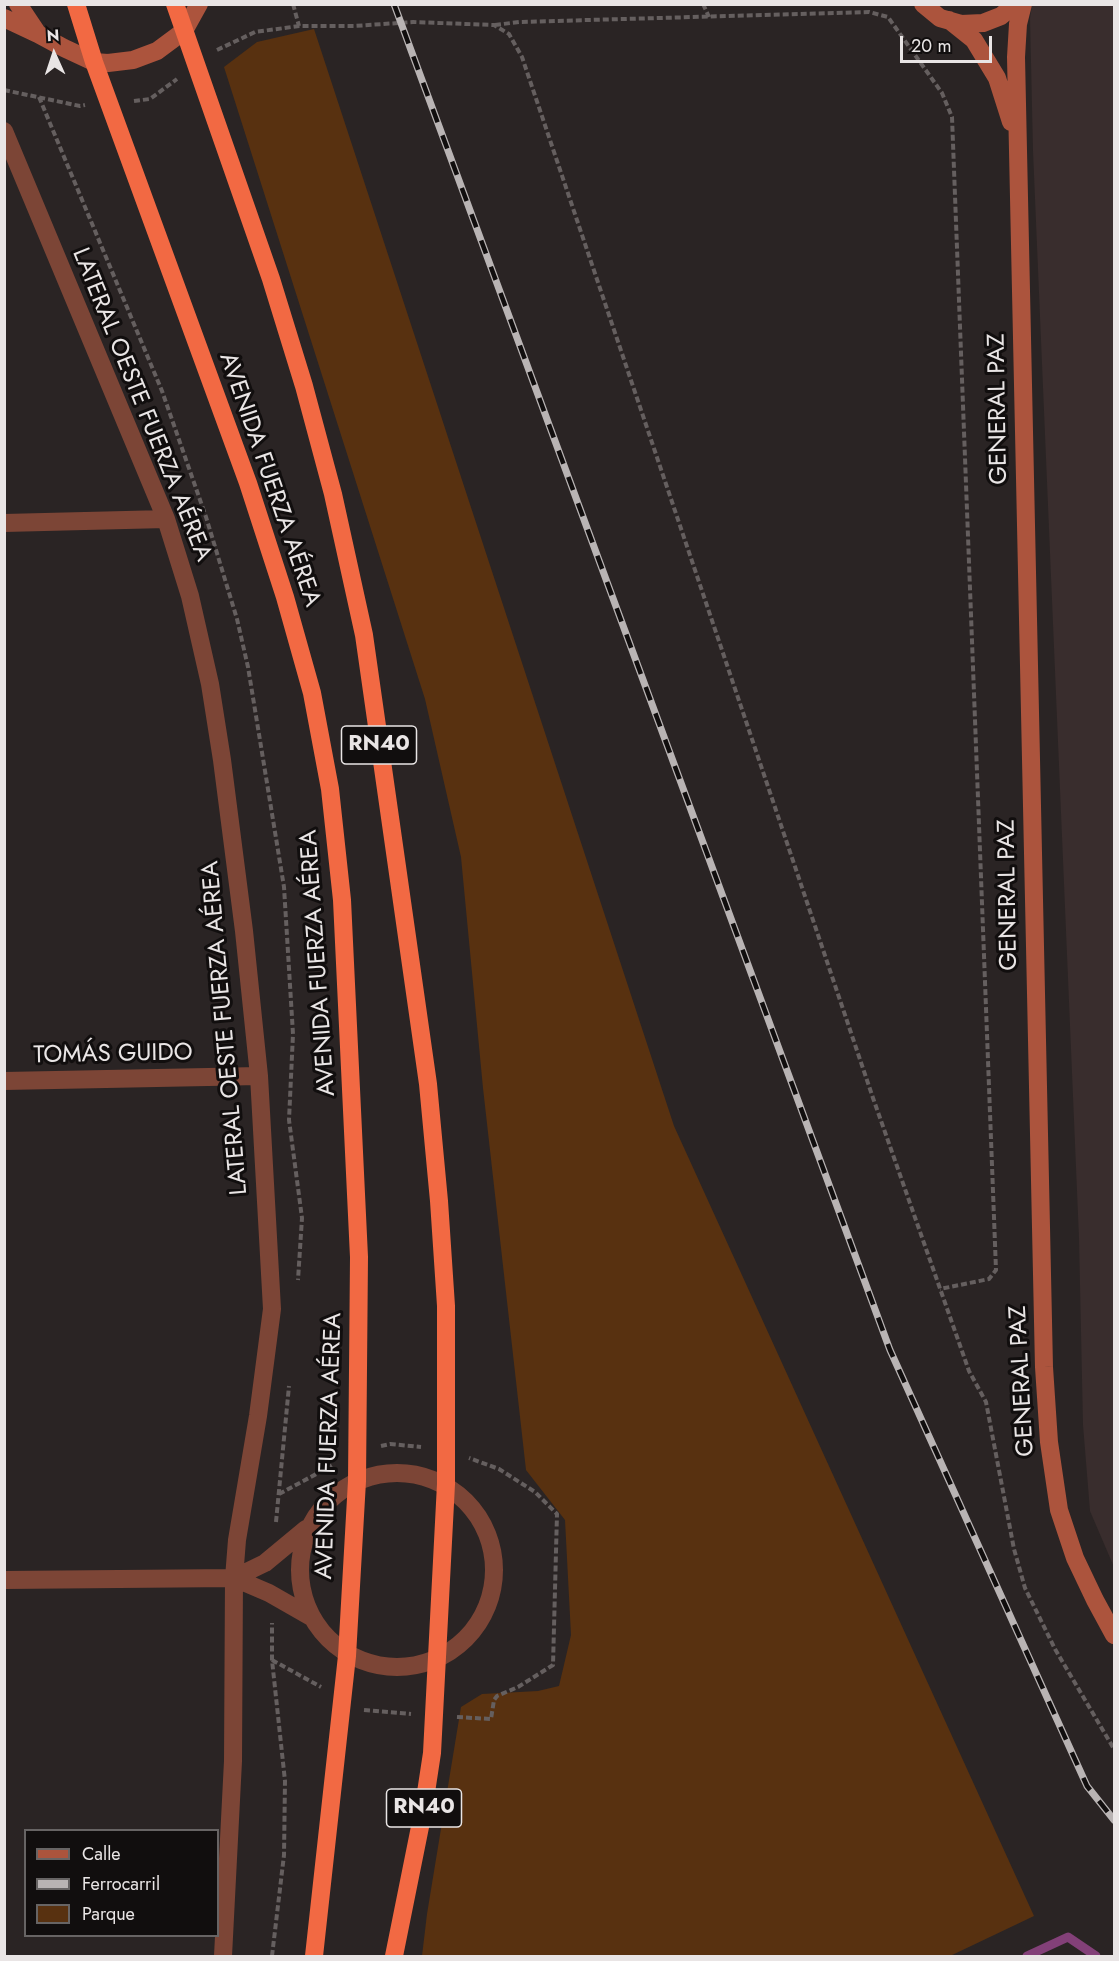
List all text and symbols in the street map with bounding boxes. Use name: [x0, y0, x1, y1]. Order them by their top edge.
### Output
north arrow: [24, 24, 84, 84]
text: N: [46, 24, 60, 47]
scale bar: [903, 24, 994, 62]
text: 20 m: [911, 33, 951, 59]
street label: LATERAL OESTE FUERZA AÉREA: [65, 244, 217, 566]
street label: GENERAL PAZ: [983, 333, 1015, 485]
street label: AVENIDA FUERZA AÉREA: [212, 349, 326, 611]
road number: RN40: [342, 726, 416, 764]
street label: GENERAL PAZ: [993, 819, 1025, 971]
street label: AVENIDA FUERZA AÉREA: [295, 829, 343, 1097]
street label: LATERAL OESTE FUERZA AÉREA: [197, 860, 255, 1196]
street label: TOMÁS GUIDO: [33, 1039, 193, 1071]
street label: GENERAL PAZ: [1005, 1305, 1041, 1457]
street label: AVENIDA FUERZA AÉREA: [311, 1312, 349, 1580]
road number: RN40: [386, 1789, 462, 1827]
legend: [24, 1829, 219, 1937]
text: Calle: [82, 1841, 121, 1867]
text: Ferrocarril: [82, 1871, 160, 1897]
text: Parque: [82, 1901, 135, 1927]

